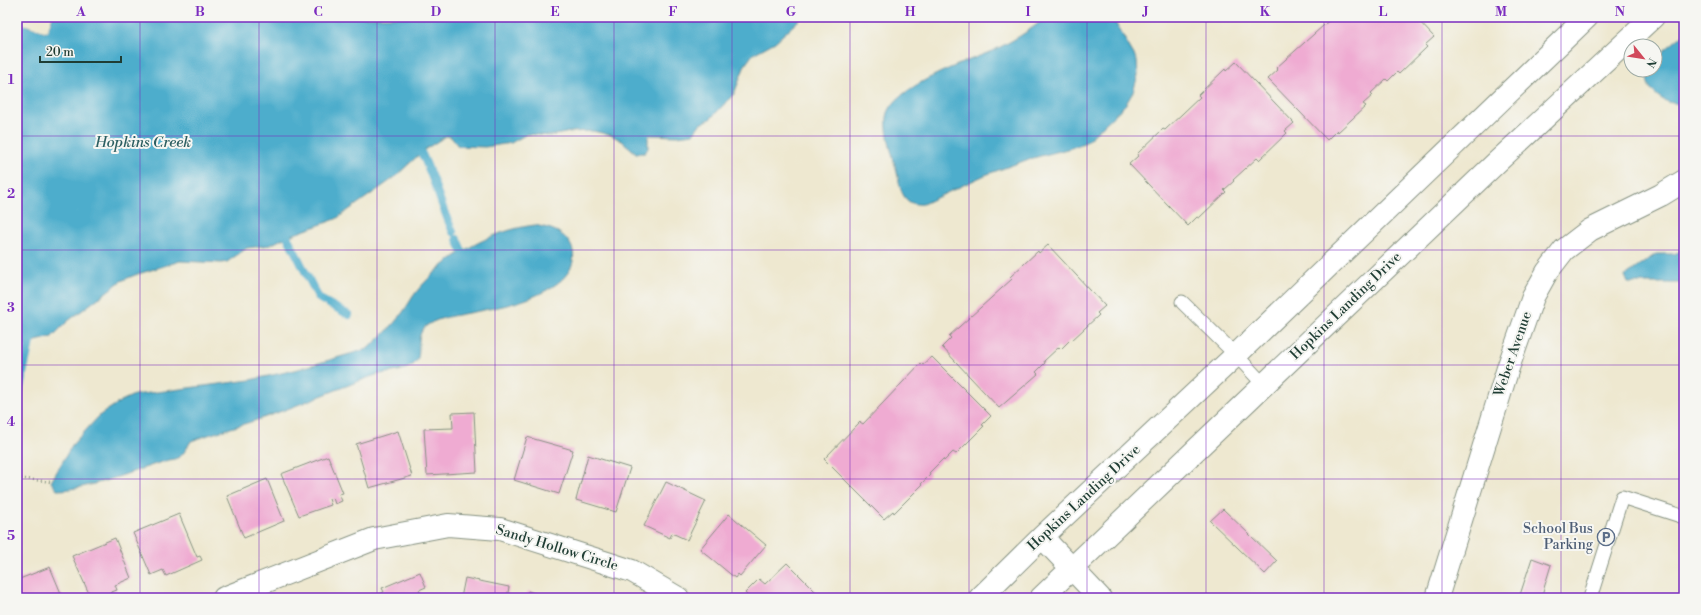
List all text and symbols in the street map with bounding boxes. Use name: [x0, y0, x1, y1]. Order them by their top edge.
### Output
text: A: [75, 4, 86, 20]
text: B: [195, 4, 205, 20]
text: C: [313, 4, 323, 20]
text: D: [431, 4, 441, 20]
text: E: [550, 4, 560, 20]
text: F: [668, 4, 678, 20]
text: G: [786, 4, 797, 20]
text: H: [905, 4, 916, 20]
text: I: [1025, 4, 1031, 20]
text: J: [1141, 4, 1149, 20]
text: K: [1260, 4, 1271, 20]
text: L: [1379, 4, 1388, 20]
text: M: [1495, 4, 1507, 20]
text: N: [1615, 4, 1626, 20]
scale bar: [40, 38, 121, 64]
north arrow: [1623, 38, 1663, 78]
text: 20 m: [46, 45, 74, 60]
text: N: [1642, 55, 1659, 70]
text: 1: [8, 72, 15, 88]
water label: Hopkins Creek: [94, 133, 191, 152]
text: 2: [7, 186, 15, 202]
street label: Hopkins Landing Drive: [1287, 248, 1405, 364]
text: 3: [7, 300, 15, 316]
street label: Weber Avenue: [1490, 309, 1536, 400]
text: 4: [7, 414, 16, 430]
street label: Hopkins Landing Drive: [1024, 441, 1144, 555]
place label: School Bus Parking: [1523, 520, 1594, 554]
street label: Sandy Hollow Circle: [494, 521, 620, 575]
parking icon: School Bus Parking: [1596, 527, 1616, 547]
text: 5: [7, 528, 15, 544]

